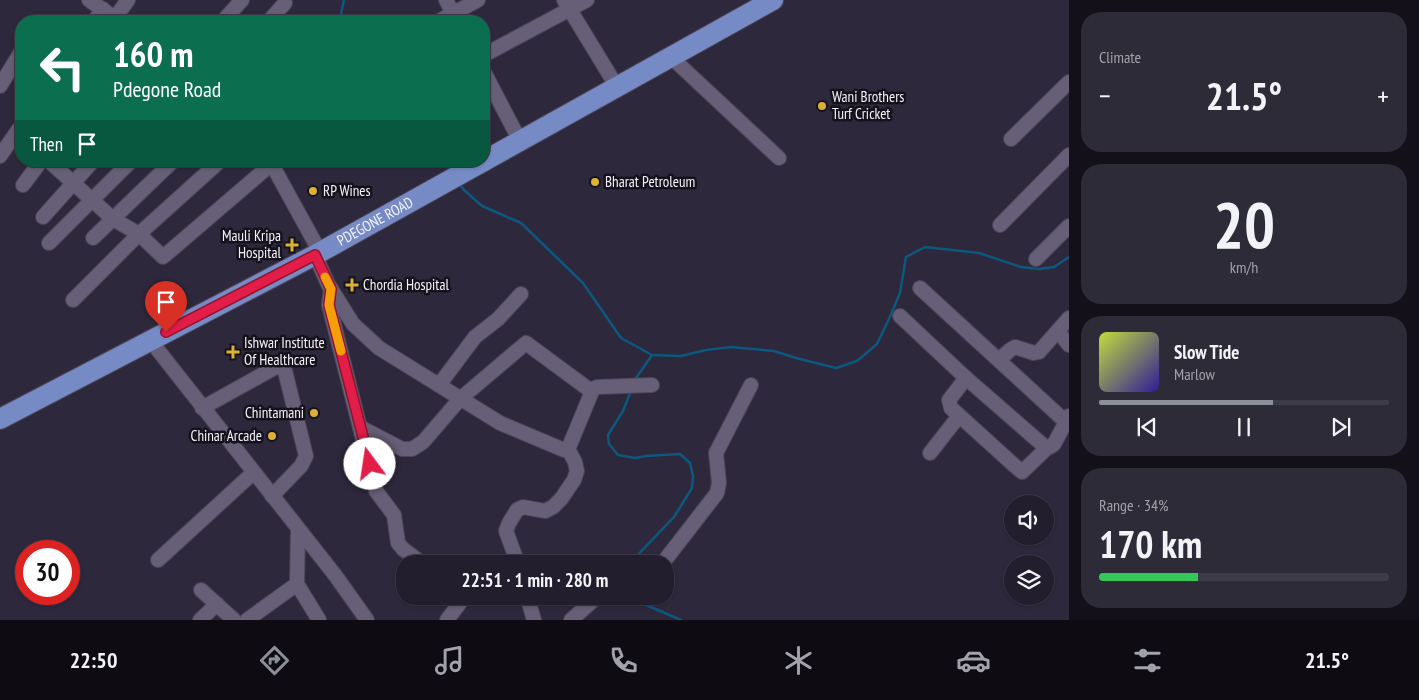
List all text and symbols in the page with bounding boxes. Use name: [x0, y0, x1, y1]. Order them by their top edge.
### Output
text: 160 m: [113, 31, 194, 77]
icon: left: [30, 35, 95, 100]
text: Climate: [1099, 47, 1141, 67]
text: 21.5°: [1206, 71, 1282, 120]
text: Pdegone Road: [113, 75, 221, 103]
text: −: [1099, 77, 1111, 114]
text: +: [1377, 77, 1389, 114]
place label: Wani Brothers Turf Cricket: [832, 87, 904, 123]
marker: Wani Brothers Turf Cricket: [816, 100, 828, 112]
icon: arrive: [73, 130, 101, 158]
text: Then: [30, 132, 63, 156]
place label: Bharat Petroleum: [605, 172, 695, 191]
marker: Bharat Petroleum: [589, 176, 601, 188]
place label: RP Wines: [323, 181, 371, 200]
text: 20: [1213, 182, 1275, 266]
marker: RP Wines: [307, 185, 319, 197]
street label: PDEGONE ROAD: [334, 192, 416, 250]
place label: Mauli Kripa Hospital: [222, 226, 281, 262]
marker: Mauli Kripa Hospital: [285, 238, 299, 252]
text: km/h: [1230, 257, 1258, 277]
place label: Chordia Hospital: [363, 275, 449, 294]
marker: Chordia Hospital: [345, 278, 359, 292]
pin: [145, 281, 187, 332]
icon: arrive: [152, 288, 180, 316]
place label: Ishwar Institute Of Healthcare: [244, 333, 325, 369]
text: Slow Tide: [1174, 340, 1239, 364]
marker: Ishwar Institute Of Healthcare: [226, 345, 240, 359]
text: Marlow: [1174, 364, 1215, 384]
place label: Chintamani: [245, 403, 304, 422]
marker: Chintamani: [308, 407, 320, 419]
icon: previous: [1133, 413, 1161, 441]
icon: pause: [1230, 413, 1258, 441]
icon: next: [1327, 413, 1355, 441]
place label: Chinar Arcade: [191, 426, 262, 445]
marker: Chinar Arcade: [266, 430, 278, 442]
position arrow: [343, 437, 395, 489]
map controls: [1004, 495, 1054, 605]
button: sound: [1004, 495, 1054, 545]
text: Range · 34%: [1099, 495, 1168, 515]
text: 170 km: [1099, 519, 1202, 568]
speed limit sign: 30: [15, 540, 80, 605]
button: layers: [1004, 555, 1054, 605]
text: 22:51 · 1 min · 280 m: [462, 568, 608, 592]
icon: directions: [257, 643, 292, 678]
icon: music: [432, 643, 467, 678]
icon: phone: [606, 643, 641, 678]
icon: climate: [781, 643, 816, 678]
icon: car: [956, 643, 991, 678]
icon: filters: [1130, 643, 1165, 678]
text: 22:50: [70, 646, 117, 674]
text: 21.5°: [1305, 646, 1349, 674]

